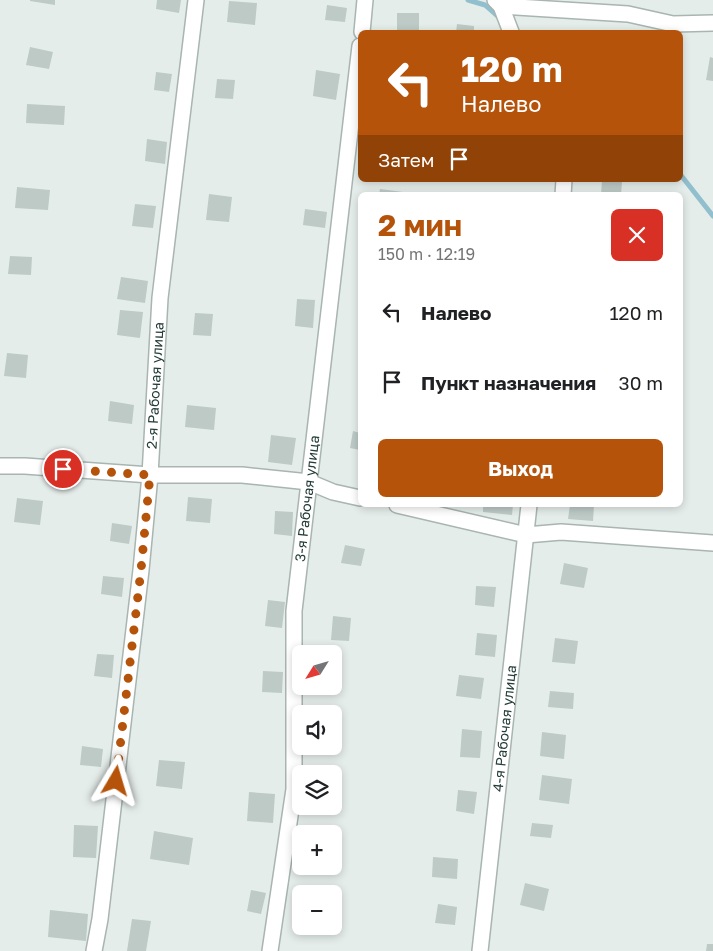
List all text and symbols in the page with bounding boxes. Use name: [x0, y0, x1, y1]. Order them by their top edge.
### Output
text: 120 m: [461, 48, 563, 90]
icon: left: [378, 50, 443, 115]
text: Налево: [461, 90, 541, 117]
icon: arrive: [445, 145, 473, 173]
text: Затем: [378, 148, 435, 171]
text: 2 мин: [378, 207, 462, 243]
button: close: [611, 209, 663, 261]
text: 150 m · 12:19: [378, 244, 475, 264]
icon: left: [378, 298, 406, 326]
text: Налево: [421, 301, 491, 324]
text: 120 m: [609, 301, 663, 324]
street label: 2-я Рабочая улица: [142, 322, 167, 449]
icon: arrive: [378, 368, 406, 396]
text: Пункт назначения: [421, 371, 596, 394]
text: 30 m: [619, 371, 663, 394]
street label: 3-я Рабочая улица: [291, 434, 322, 563]
button: Выход: [378, 439, 663, 497]
pin: [42, 448, 84, 490]
icon: arrive: [49, 455, 77, 483]
north arrow: [292, 645, 342, 695]
map controls: [292, 645, 342, 935]
street label: 4-я Рабочая улица: [489, 664, 519, 793]
button: sound: [292, 705, 342, 755]
position arrow: [89, 754, 141, 806]
button: layers: [292, 765, 342, 815]
button: +: [292, 825, 342, 875]
button: −: [292, 885, 342, 935]

